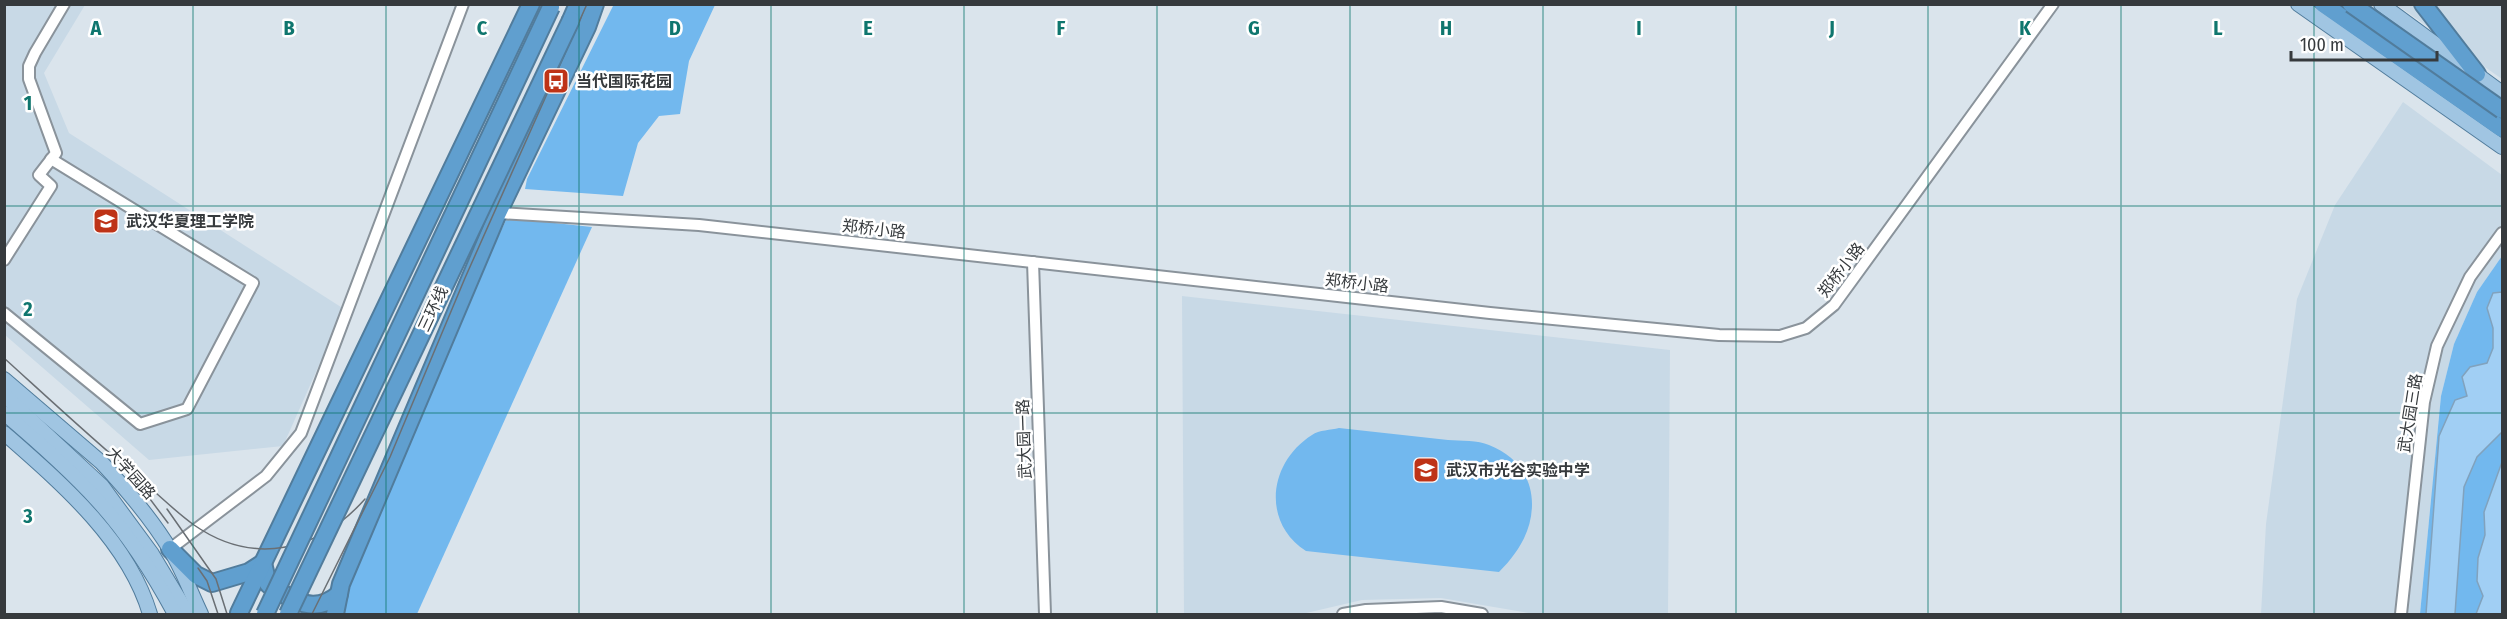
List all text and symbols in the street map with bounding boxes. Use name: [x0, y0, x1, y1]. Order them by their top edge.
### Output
text: A: [90, 16, 103, 40]
text: B: [283, 16, 295, 40]
text: C: [477, 16, 488, 40]
text: D: [669, 16, 681, 40]
text: E: [863, 16, 873, 40]
text: F: [1057, 16, 1066, 40]
text: G: [1248, 16, 1260, 40]
text: H: [1440, 16, 1452, 40]
text: I: [1636, 16, 1642, 40]
text: J: [1828, 16, 1835, 40]
text: K: [2019, 16, 2031, 40]
text: L: [2213, 16, 2223, 40]
scale bar: [2291, 24, 2436, 62]
text: 100 m: [2300, 34, 2344, 56]
bus stop icon: 当代国际花园: [541, 66, 571, 96]
place label: 当代国际花园: [576, 72, 672, 91]
text: 1: [24, 91, 32, 115]
school or university icon: 武汉华夏理工学院: [91, 206, 121, 236]
place label: 武汉华夏理工学院: [126, 212, 254, 231]
street label: 郑桥小路: [841, 216, 907, 242]
street label: 郑桥小路: [1814, 239, 1868, 301]
street label: 郑桥小路: [1324, 270, 1390, 296]
street label: 三环线: [414, 283, 452, 335]
text: 2: [22, 297, 33, 321]
street label: 武大园三路: [2394, 372, 2426, 454]
street label: 武大园一路: [1013, 399, 1035, 479]
street label: 大学园路: [103, 443, 159, 503]
school or university icon: 武汉市光谷实验中学: [1411, 455, 1441, 485]
place label: 武汉市光谷实验中学: [1446, 461, 1590, 480]
text: 3: [22, 504, 33, 528]

